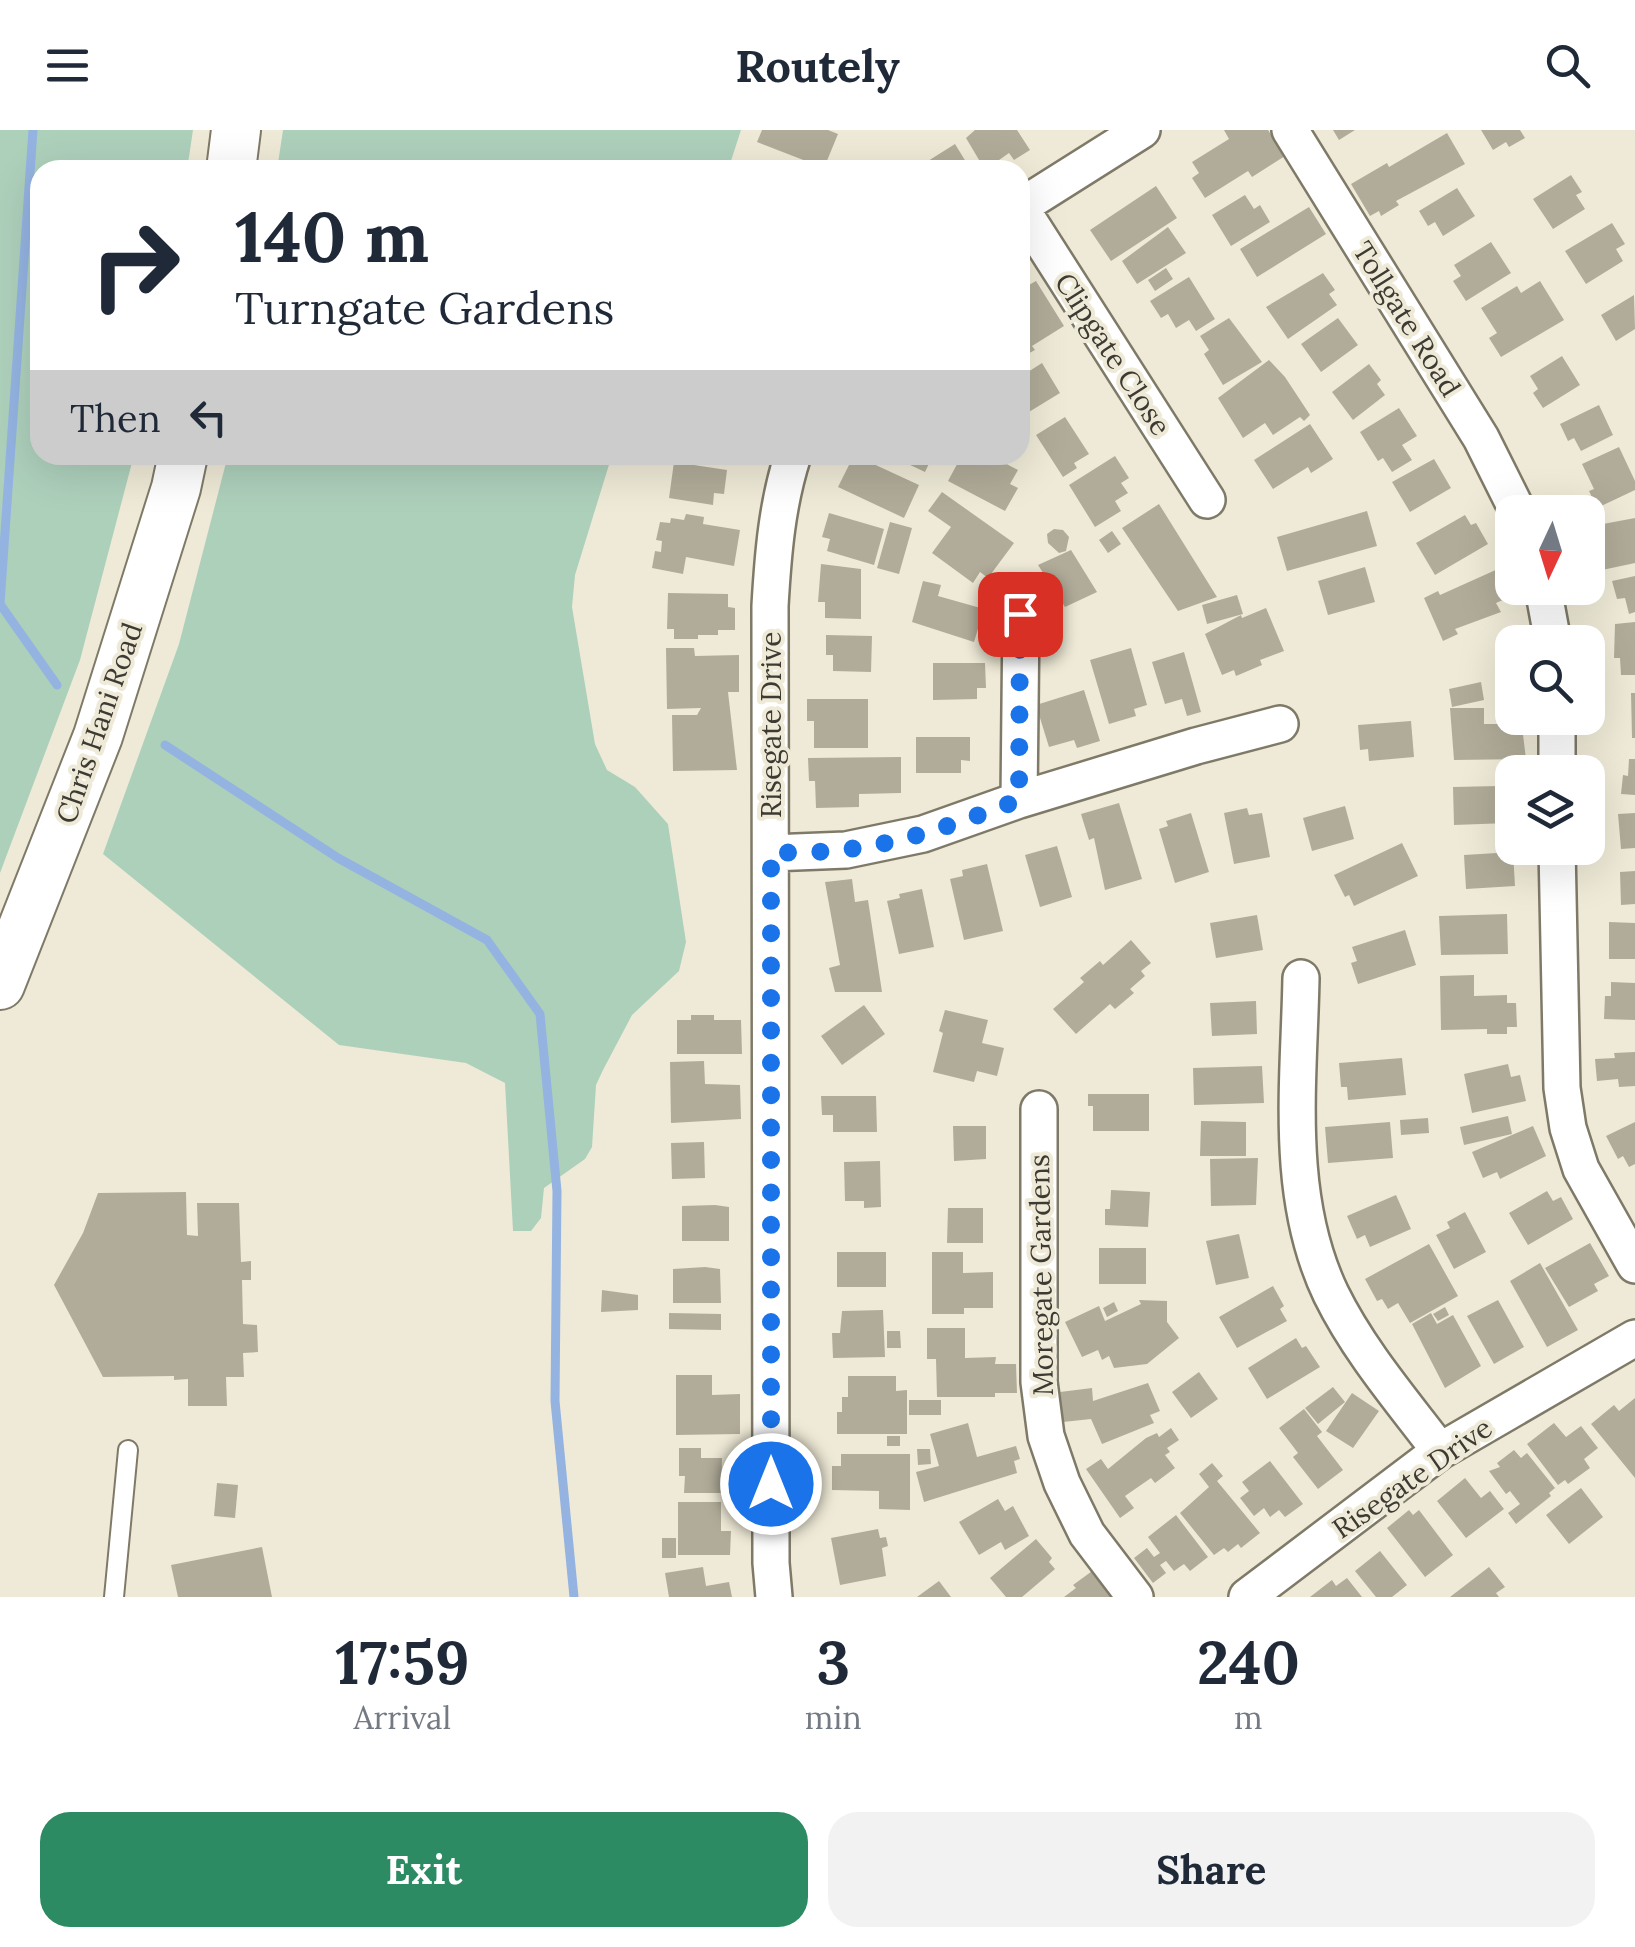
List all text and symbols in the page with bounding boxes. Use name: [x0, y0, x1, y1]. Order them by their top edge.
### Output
text: Routely: [735, 37, 900, 94]
icon: menu: [40, 38, 95, 93]
icon: search: [1540, 38, 1595, 93]
text: 140 m: [235, 192, 429, 281]
icon: right: [70, 200, 200, 330]
street label: Tollgate Road: [1345, 235, 1469, 403]
street label: Clipgate Close: [1047, 266, 1179, 442]
text: Turngate Gardens: [235, 279, 614, 336]
icon: left: [181, 390, 236, 445]
text: Then: [70, 394, 161, 442]
north arrow: [1495, 495, 1605, 605]
map controls: [1495, 495, 1605, 865]
pin: [978, 572, 1063, 657]
icon: arrive: [993, 587, 1048, 642]
street label: Chris Hani Road: [48, 618, 150, 828]
button: search: [1495, 625, 1605, 735]
street label: Risegate Drive: [753, 632, 789, 818]
button: layers: [1495, 755, 1605, 865]
street label: Moregate Gardens: [1021, 1154, 1061, 1396]
street label: Risegate Drive: [1325, 1410, 1499, 1546]
position arrow: [719, 1432, 823, 1536]
text: 17:59: [335, 1624, 470, 1700]
text: 3: [816, 1624, 850, 1700]
text: 240: [1197, 1624, 1300, 1700]
text: Arrival: [353, 1697, 451, 1738]
text: min: [805, 1697, 862, 1738]
text: m: [1234, 1697, 1263, 1738]
button: Exit: [40, 1812, 808, 1927]
button: Share: [828, 1812, 1595, 1927]

